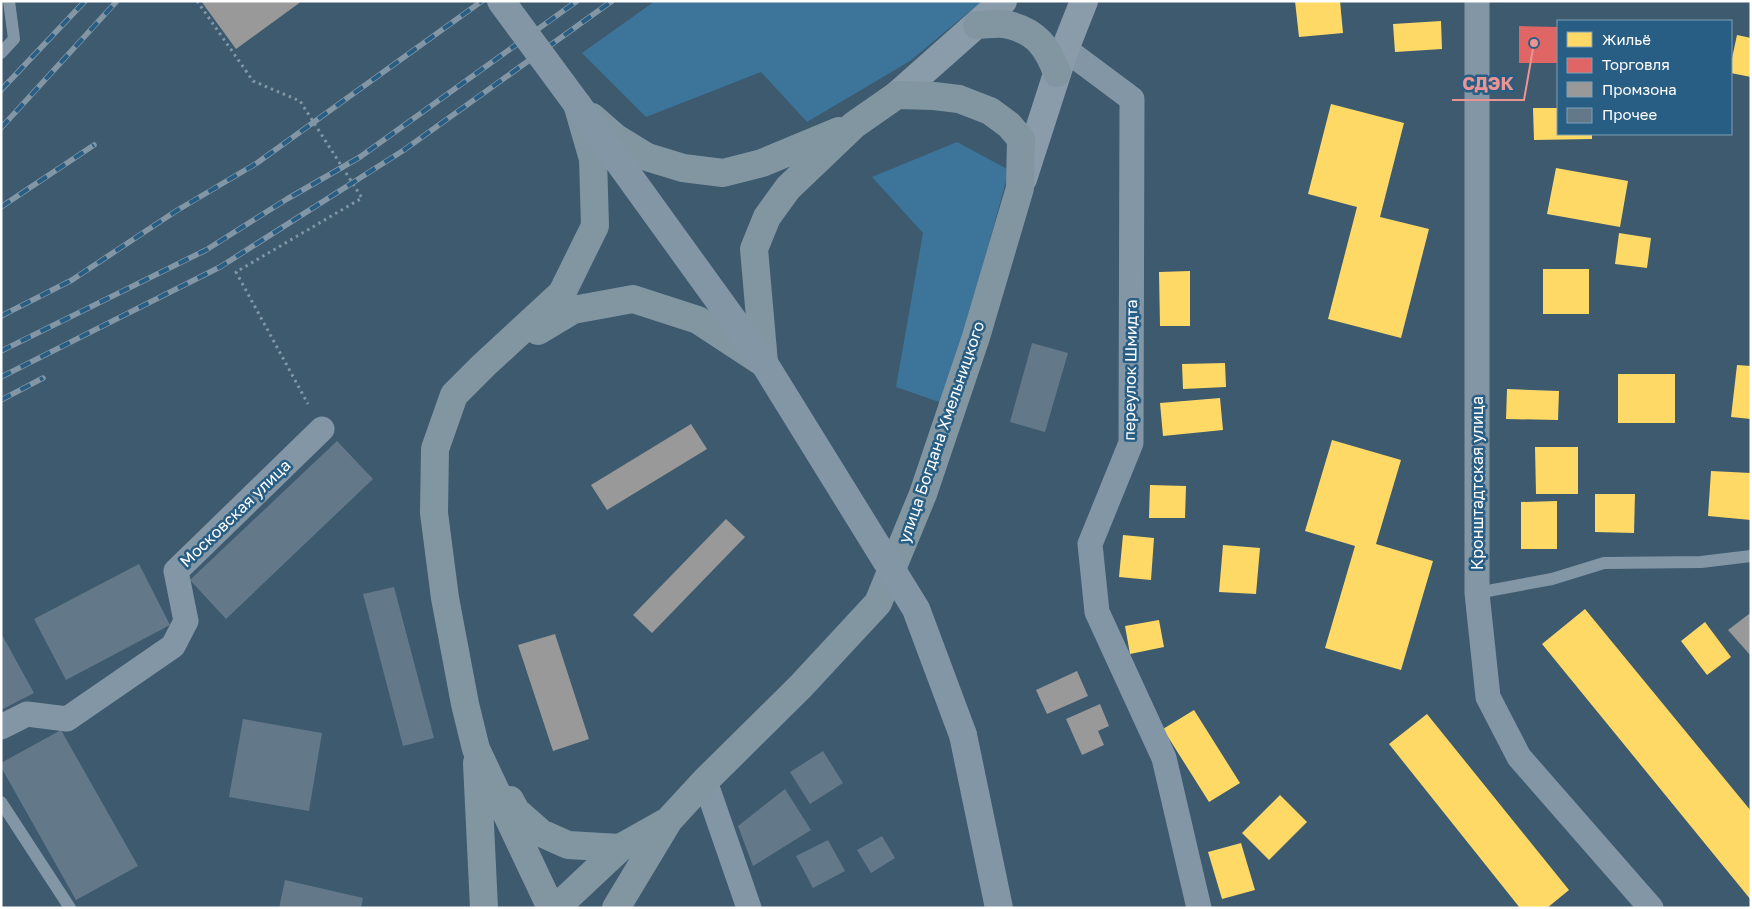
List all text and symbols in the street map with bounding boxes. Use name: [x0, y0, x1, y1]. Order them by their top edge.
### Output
legend: [1557, 20, 1732, 135]
text: Жильё: [1602, 30, 1651, 48]
text: Торговля: [1602, 55, 1670, 73]
callout: СДЭК: [1452, 67, 1524, 100]
text: СДЭК: [1462, 72, 1514, 94]
text: Промзона: [1602, 80, 1677, 98]
text: Прочее: [1602, 105, 1658, 123]
street label: переулок Шмидта: [1119, 299, 1141, 441]
street label: улица Богдана Хмельницкого: [894, 318, 988, 546]
street label: Кронштадтская улица: [1467, 396, 1487, 570]
street label: Московская улица: [175, 455, 295, 571]

